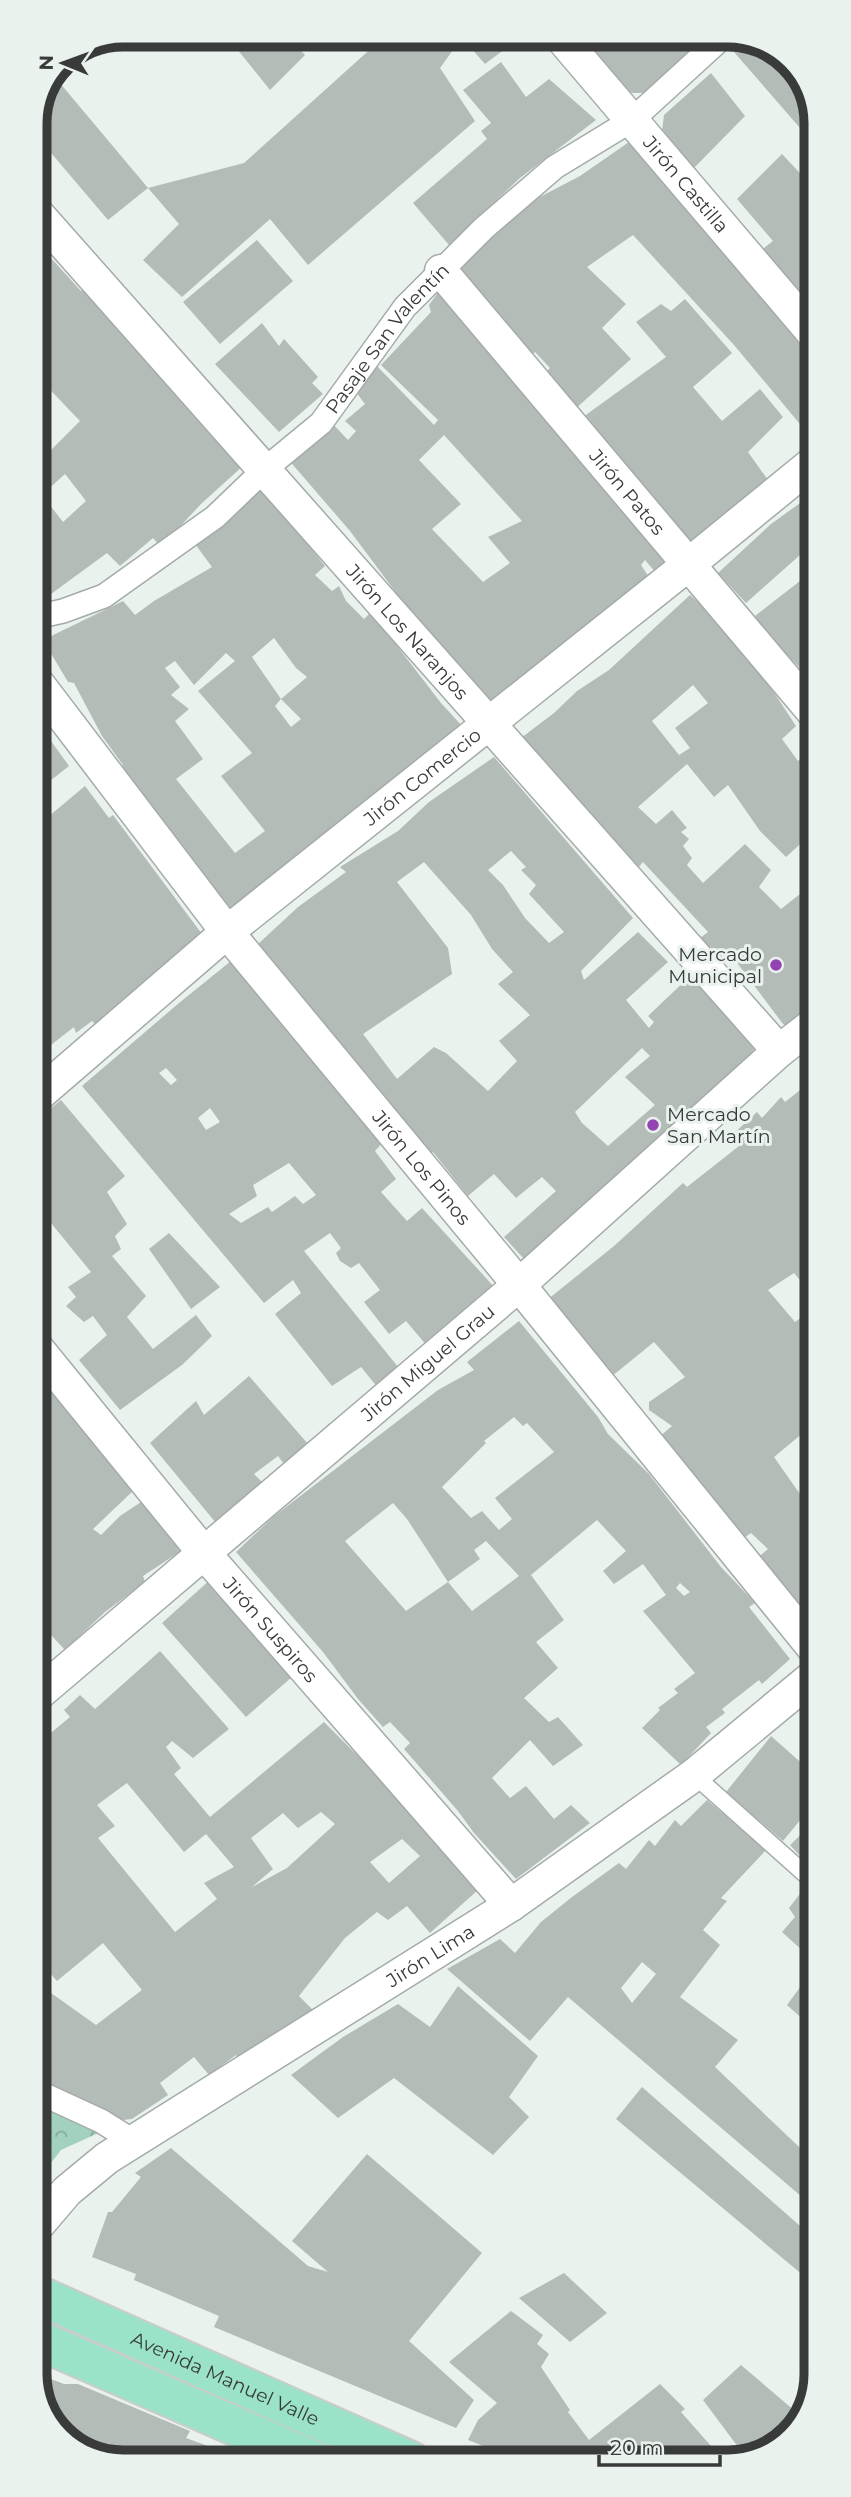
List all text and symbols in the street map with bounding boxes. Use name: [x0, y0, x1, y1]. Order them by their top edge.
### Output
north arrow: [28, 28, 98, 98]
text: N: [35, 55, 58, 71]
street label: Jirón Castilla: [638, 130, 734, 237]
street label: Pasaje San Valentín: [320, 258, 454, 418]
street label: Jirón Patos: [584, 444, 670, 539]
street label: Jirón Los Naranjos: [341, 559, 474, 704]
street label: Jirón Comercio: [358, 723, 486, 831]
place label: Mercado Municipal: [668, 943, 762, 988]
marker: Mercado Municipal: [768, 957, 784, 973]
place label: Mercado San Martín: [667, 1103, 771, 1148]
street label: Jirón Los Pinos: [367, 1105, 476, 1229]
marker: Mercado San Martín: [645, 1117, 661, 1133]
street label: Jirón Miguel Grau: [356, 1299, 499, 1426]
street label: Jirón Suspiros: [218, 1571, 323, 1687]
street label: Jirón Lima: [381, 1919, 479, 1992]
street label: Avenida Manuel Valle: [128, 2326, 323, 2430]
scale bar: [599, 2424, 720, 2468]
text: 20 m: [610, 2435, 664, 2460]

